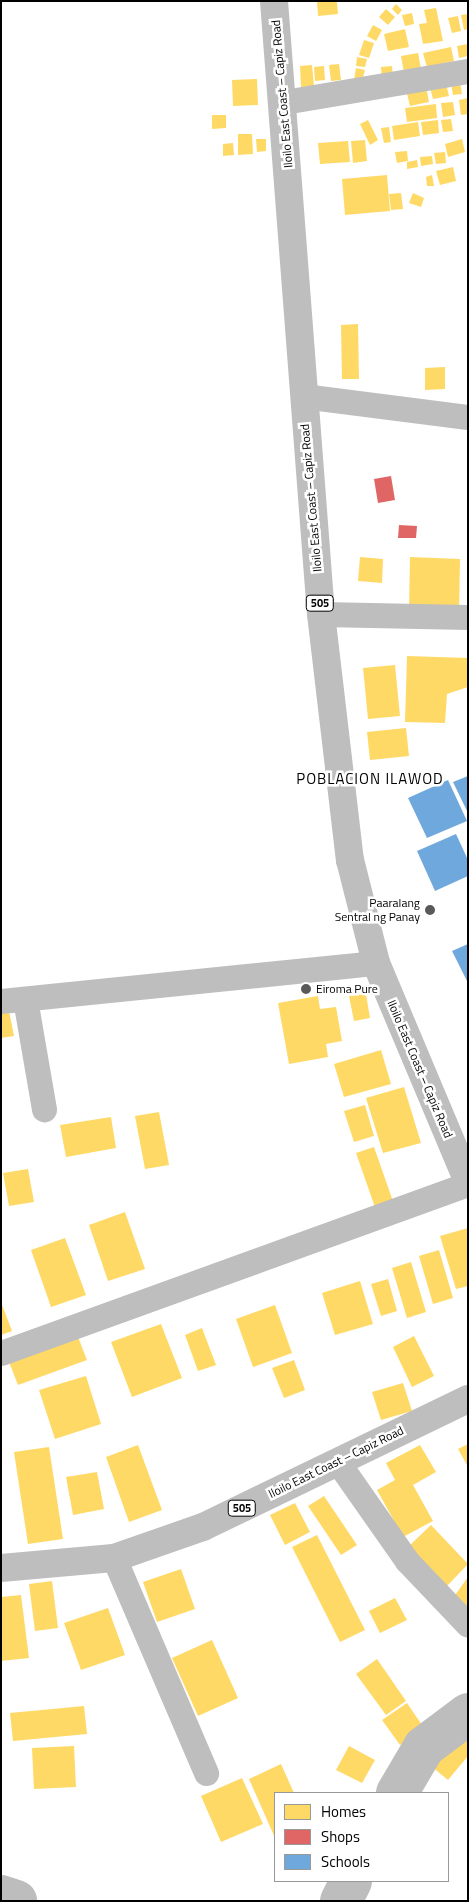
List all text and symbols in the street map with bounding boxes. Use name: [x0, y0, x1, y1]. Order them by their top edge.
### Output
street label: Iloilo East Coast – Capiz Road: [268, 19, 296, 169]
street label: Iloilo East Coast – Capiz Road: [297, 423, 325, 573]
road number: 505: [305, 594, 335, 612]
district label: POBLACION ILAWOD: [294, 770, 446, 788]
place label: Paaralang Sentral ng Panay: [335, 896, 420, 924]
marker: Paaralang Sentral ng Panay: [424, 904, 436, 916]
place label: Eiroma Pure: [316, 982, 378, 996]
marker: Eiroma Pure: [300, 983, 312, 995]
street label: Iloilo East Coast – Capiz Road: [384, 998, 456, 1140]
street label: Iloilo East Coast – Capiz Road: [266, 1423, 406, 1501]
road number: 505: [227, 1500, 257, 1516]
legend: [274, 1792, 449, 1882]
text: Homes: [321, 1800, 366, 1823]
text: Shops: [321, 1825, 360, 1848]
text: Schools: [321, 1850, 370, 1873]

